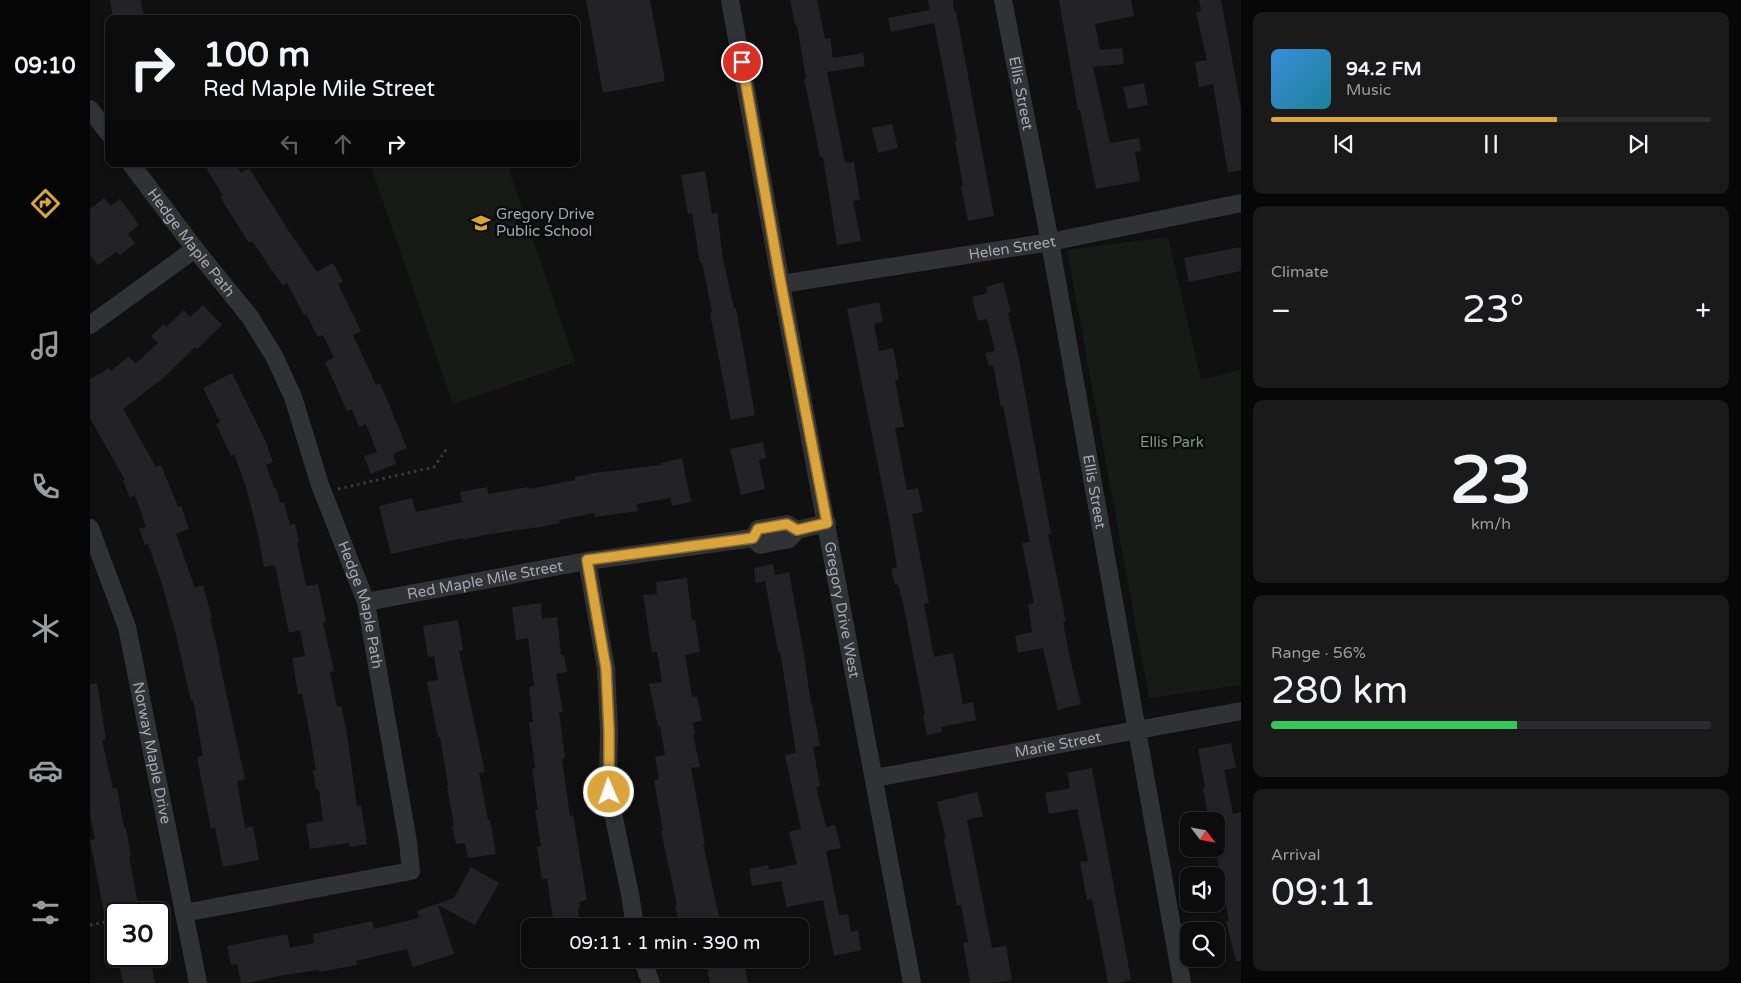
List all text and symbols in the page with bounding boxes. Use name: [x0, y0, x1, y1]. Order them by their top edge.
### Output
text: 100 m: [203, 34, 310, 76]
icon: right: [120, 35, 185, 100]
pin: [721, 41, 763, 83]
icon: arrive: [728, 48, 756, 76]
text: 09:10: [15, 53, 75, 79]
street label: Ellis Street: [1005, 55, 1037, 132]
text: 94.2 FM: [1346, 58, 1422, 80]
text: Red Maple Mile Street: [203, 76, 435, 102]
text: Music: [1346, 80, 1391, 100]
icon: left: [276, 130, 304, 158]
icon: ahead: [329, 130, 357, 158]
icon: right: [382, 130, 410, 158]
icon: previous: [1330, 130, 1358, 158]
icon: pause: [1477, 130, 1505, 158]
icon: next: [1624, 130, 1652, 158]
street label: Hedge Maple Path: [144, 185, 239, 300]
icon: directions: [28, 186, 63, 221]
place label: Gregory Drive Public School: [496, 205, 595, 240]
school or university icon: Gregory Drive Public School: [470, 212, 492, 234]
street label: Helen Street: [967, 232, 1058, 264]
text: Climate: [1271, 262, 1329, 282]
text: 23°: [1462, 287, 1524, 333]
text: −: [1271, 294, 1291, 328]
text: +: [1695, 294, 1711, 328]
icon: music: [28, 328, 63, 363]
park label: Ellis Park: [1140, 433, 1204, 451]
text: 23: [1450, 442, 1532, 521]
street label: Ellis Street: [1079, 453, 1110, 530]
icon: phone: [28, 469, 63, 504]
text: km/h: [1471, 514, 1511, 534]
street label: Hedge Maple Path: [334, 538, 387, 670]
street label: Gregory Drive West: [820, 540, 864, 680]
street label: Red Maple Mile Street: [406, 557, 565, 603]
icon: climate: [28, 611, 63, 646]
text: Range · 56%: [1271, 643, 1366, 663]
text: 280 km: [1271, 668, 1408, 714]
street label: Norway Maple Drive: [129, 680, 175, 825]
street label: Marie Street: [1013, 728, 1103, 761]
icon: car: [28, 753, 63, 788]
position arrow: [582, 765, 634, 817]
north arrow: [1180, 812, 1225, 858]
map controls: [1180, 812, 1225, 967]
text: Arrival: [1271, 845, 1320, 865]
button: sound: [1180, 867, 1225, 912]
text: 09:11: [1271, 870, 1376, 916]
icon: filters: [28, 895, 63, 930]
speed limit sign: 30: [105, 902, 170, 967]
button: search: [1180, 922, 1225, 967]
text: 09:11 · 1 min · 390 m: [569, 932, 761, 954]

